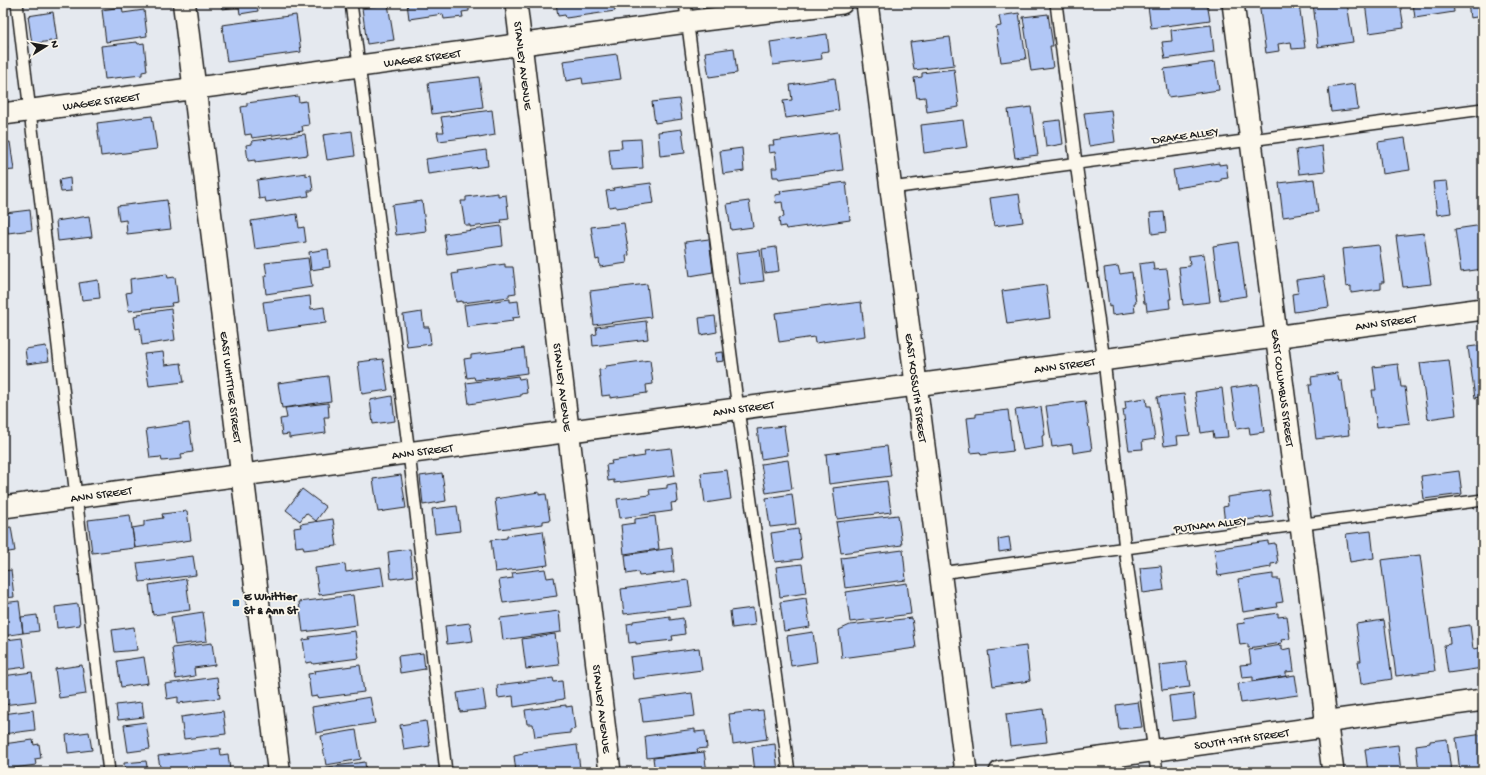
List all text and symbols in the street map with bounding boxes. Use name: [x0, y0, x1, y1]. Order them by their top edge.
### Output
street label: STANLEY AVENUE: [509, 21, 534, 111]
north arrow: [26, 26, 66, 66]
text: N: [47, 40, 60, 49]
street label: WAGER STREET: [383, 47, 463, 72]
street label: WAGER STREET: [62, 90, 142, 115]
street label: DRAKE ALLEY: [1150, 125, 1220, 149]
street label: ANN STREET: [1354, 313, 1419, 335]
street label: EAST COLUMBUS STREET: [1266, 328, 1296, 449]
street label: EAST WHITTIER STREET: [216, 331, 243, 445]
street label: EAST KOSSUTH STREET: [901, 333, 929, 445]
street label: STANLEY AVENUE: [549, 342, 573, 433]
street label: ANN STREET: [1033, 356, 1098, 378]
street label: ANN STREET: [712, 399, 777, 421]
street label: ANN STREET: [391, 442, 455, 464]
street label: ANN STREET: [70, 485, 134, 507]
street label: PUTNAM ALLEY: [1172, 515, 1248, 538]
place label: E Whittier St & Ann St: [243, 591, 299, 619]
marker: E Whittier St & Ann St: [231, 598, 241, 608]
street label: STANLEY AVENUE: [588, 664, 613, 754]
street label: SOUTH 17TH STREET: [1194, 727, 1292, 754]

